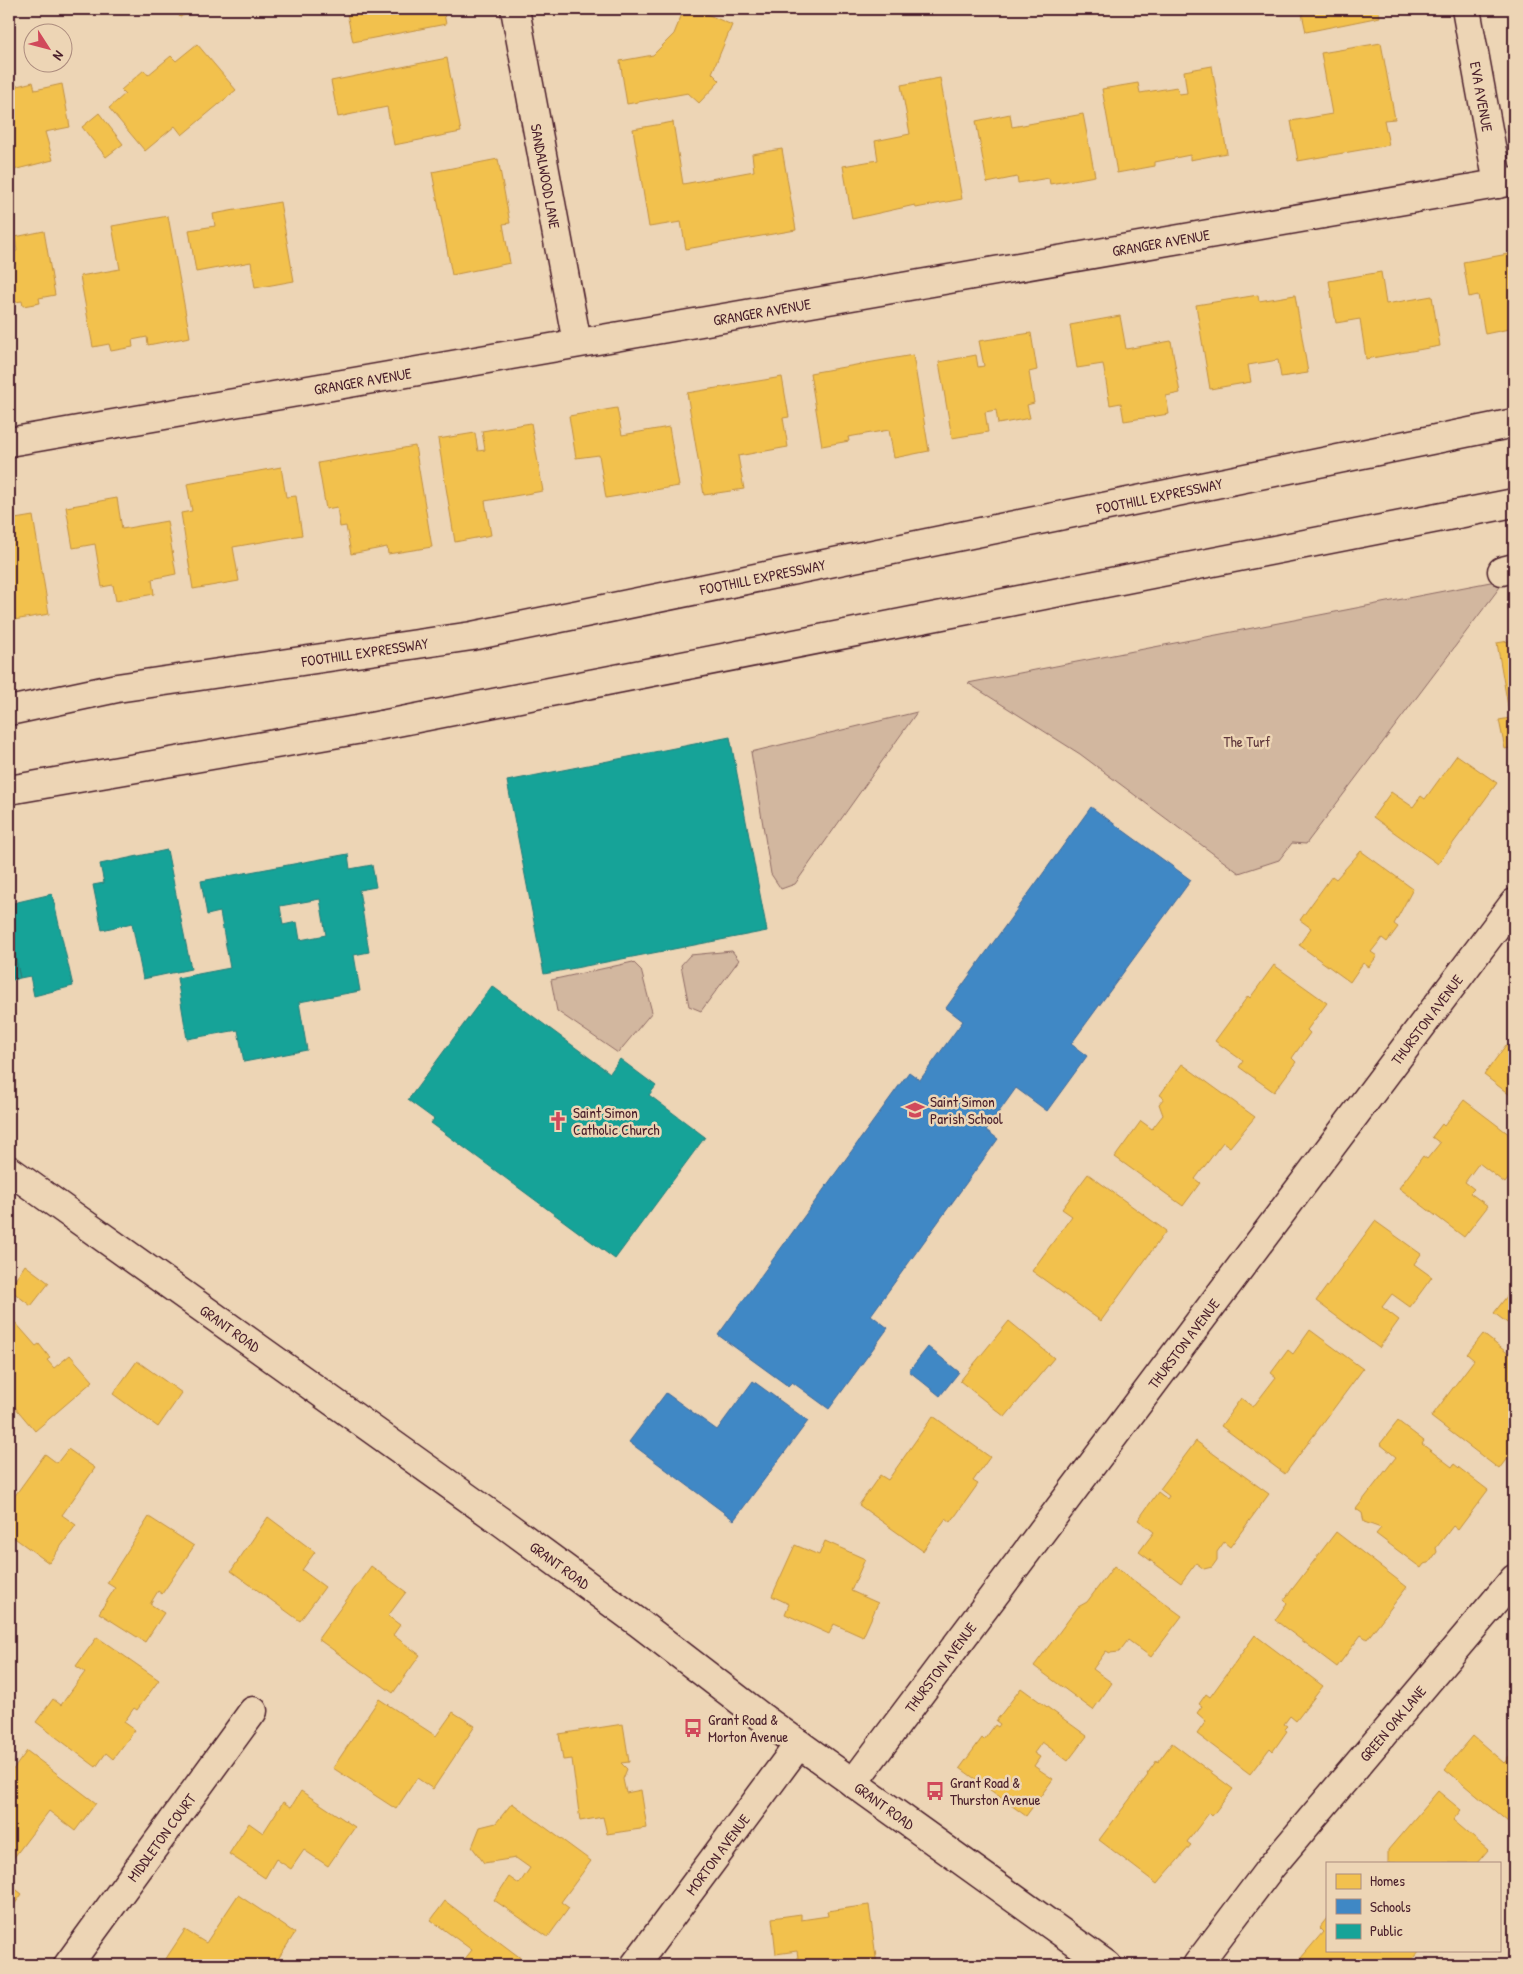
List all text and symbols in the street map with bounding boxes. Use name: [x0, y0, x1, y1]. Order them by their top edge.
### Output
north arrow: [22, 22, 72, 72]
text: N: [49, 47, 69, 65]
street label: EVA AVENUE: [1465, 60, 1499, 134]
street label: SANDALWOOD LANE: [526, 122, 566, 231]
street label: GRANGER AVENUE: [1110, 223, 1212, 261]
street label: GRANGER AVENUE: [711, 293, 813, 330]
street label: GRANGER AVENUE: [312, 362, 414, 399]
street label: FOOTHILL EXPRESSWAY: [1094, 472, 1225, 519]
street label: FOOTHILL EXPRESSWAY: [697, 553, 828, 600]
street label: FOOTHILL EXPRESSWAY: [299, 632, 430, 671]
park label: The Turf: [1224, 731, 1271, 752]
street label: THURSTON AVENUE: [1386, 970, 1468, 1069]
place label: Saint Simon Parish School: [930, 1091, 1003, 1129]
school or university icon: Saint Simon Parish School: [904, 1099, 926, 1121]
place label: Saint Simon Catholic Church: [573, 1102, 660, 1140]
church icon: Saint Simon Catholic Church: [547, 1110, 569, 1132]
street label: THURSTON AVENUE: [1142, 1293, 1224, 1393]
street label: GRANT ROAD: [196, 1299, 265, 1357]
street label: GRANT ROAD: [526, 1536, 595, 1594]
street label: THURSTON AVENUE: [899, 1617, 981, 1717]
street label: GREEN OAK LANE: [1354, 1680, 1431, 1766]
place label: Grant Road & Morton Avenue: [708, 1709, 788, 1747]
bus stop icon: Grant Road & Morton Avenue: [682, 1717, 704, 1739]
place label: Grant Road & Thurston Avenue: [950, 1772, 1040, 1810]
street label: GRANT ROAD: [850, 1777, 920, 1835]
bus stop icon: Grant Road & Thurston Avenue: [924, 1780, 946, 1802]
street label: MIDDLETON COURT: [122, 1788, 201, 1886]
street label: MORTON AVENUE: [680, 1809, 755, 1899]
legend: [1326, 1862, 1500, 1952]
text: Homes: [1370, 1870, 1405, 1891]
text: Schools: [1370, 1896, 1411, 1917]
text: Public: [1370, 1920, 1403, 1941]

